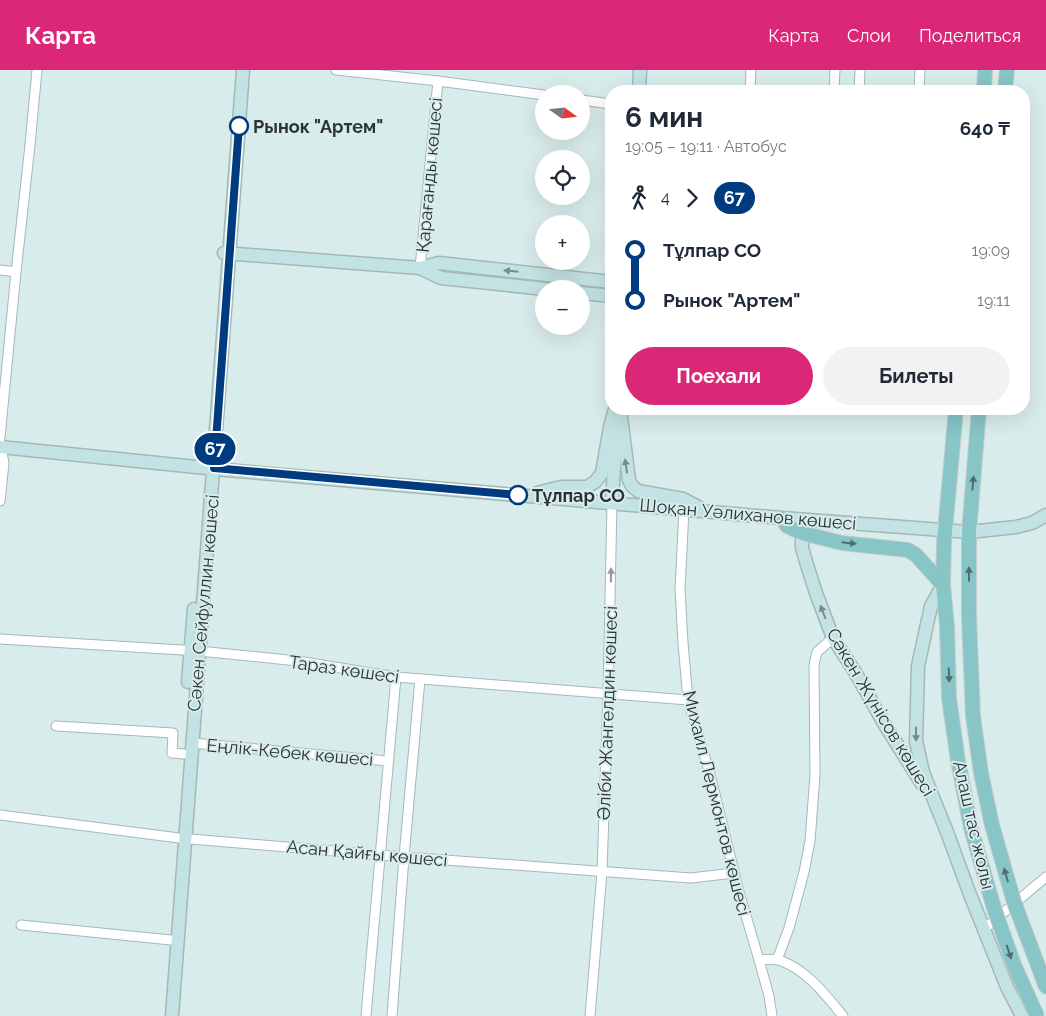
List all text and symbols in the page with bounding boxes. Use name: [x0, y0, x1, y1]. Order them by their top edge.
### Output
text: Карта: [25, 21, 96, 50]
text: Карта: [768, 25, 819, 46]
text: Слои: [847, 25, 891, 46]
text: Поделиться: [919, 25, 1021, 46]
north arrow: [535, 85, 590, 140]
map controls: [535, 85, 590, 335]
street label: Қарағанды көшесі: [412, 97, 446, 253]
text: 6 мин: [625, 101, 703, 134]
marker: Рынок "Артем": [229, 116, 249, 136]
place label: Рынок "Артем": [253, 116, 383, 137]
text: 640 ₸: [960, 117, 1010, 139]
text: 19:05 – 19:11 · Автобус: [625, 137, 787, 156]
button: locate: [535, 150, 590, 205]
icon: walk: [625, 184, 653, 212]
icon: forward: [678, 184, 706, 212]
text: 67: [724, 187, 745, 208]
text: 4: [661, 188, 670, 207]
button: +: [535, 215, 590, 270]
text: Тұлпар СО: [663, 239, 761, 261]
text: 19:09: [972, 241, 1010, 260]
one-way arrow: [502, 267, 518, 275]
button: −: [535, 280, 590, 335]
text: Рынок "Артем": [663, 289, 801, 311]
text: 19:11: [977, 291, 1010, 310]
button: Поехали: [625, 347, 813, 405]
button: Билеты: [823, 347, 1010, 405]
line badge: 67: [192, 433, 238, 465]
text: 67: [204, 438, 226, 459]
one-way arrow: [622, 458, 630, 474]
one-way arrow: [970, 475, 978, 491]
marker: Тұлпар СО: [508, 485, 528, 505]
place label: Тұлпар СО: [532, 485, 625, 506]
street label: Сәкен Сейфуллин көшесі: [183, 494, 223, 712]
street label: Шоқан Уәлиханов көшесі: [639, 494, 857, 534]
one-way arrow: [842, 539, 858, 547]
one-way arrow: [965, 566, 973, 582]
one-way arrow: [607, 567, 615, 583]
one-way arrow: [819, 605, 827, 620]
street label: Әліби Жангелдин көшесі: [593, 606, 621, 820]
street label: Сәкен Жүнісов көшесі: [822, 624, 940, 800]
street label: Тараз көшесі: [288, 651, 400, 687]
one-way arrow: [945, 667, 953, 683]
street label: Михаил Лермонтов көшесі: [679, 688, 755, 918]
one-way arrow: [912, 726, 920, 742]
street label: Еңлік-Кебек көшесі: [206, 734, 374, 770]
street label: Алаш тас жолы: [949, 759, 999, 891]
street label: Асан Қайғы көшесі: [286, 836, 448, 870]
one-way arrow: [1001, 868, 1009, 883]
one-way arrow: [1006, 945, 1014, 960]

